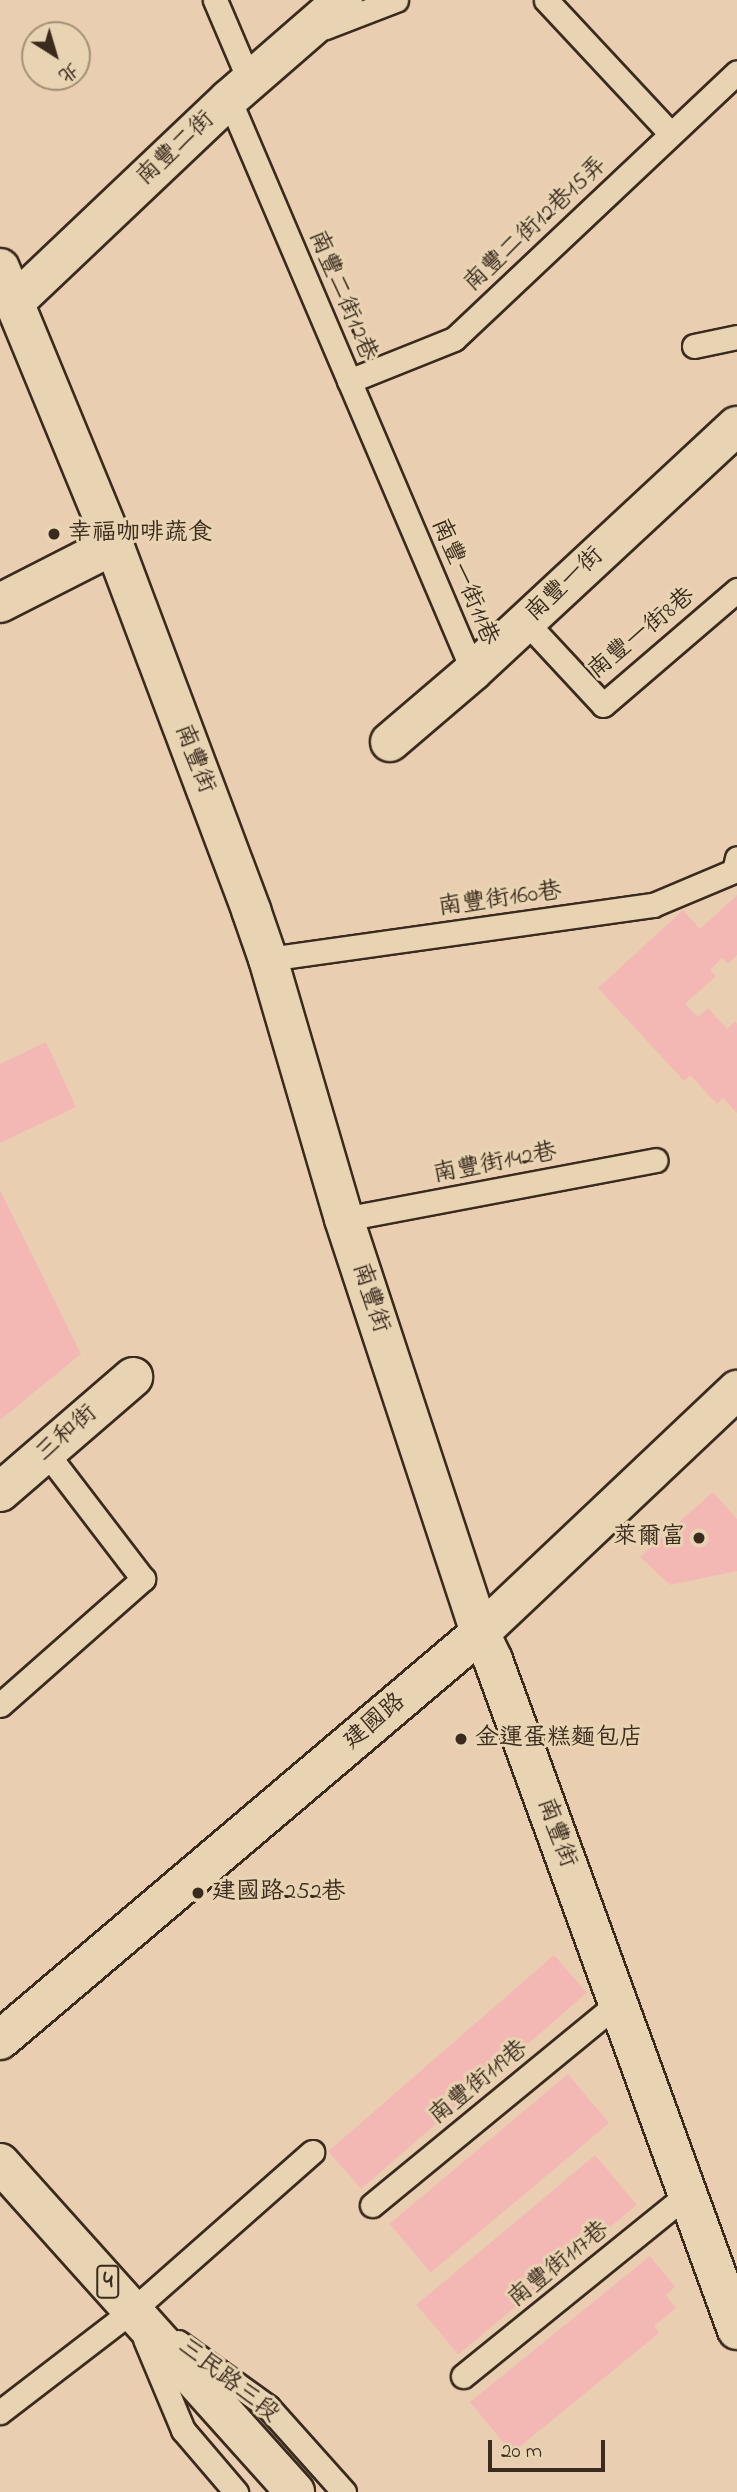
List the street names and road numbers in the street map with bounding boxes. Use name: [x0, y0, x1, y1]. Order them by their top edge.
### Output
street label: 南豐二街: [131, 106, 221, 192]
street label: 南豐二街12巷15弄: [459, 151, 613, 299]
street label: 南豐二街12巷: [301, 226, 383, 366]
street label: 南豐一街11巷: [424, 514, 504, 650]
street label: 南豐一街: [520, 542, 610, 628]
street label: 南豐一街8巷: [583, 582, 701, 686]
street label: 南豐街: [168, 720, 220, 798]
street label: 南豐街160巷: [436, 877, 564, 923]
street label: 南豐街142巷: [431, 1138, 559, 1190]
street label: 南豐街: [345, 1259, 395, 1337]
street label: 三和街: [30, 1400, 104, 1468]
street label: 建國路: [338, 1688, 412, 1756]
street label: 南豐街: [530, 1794, 582, 1872]
street label: 南豐街119巷: [424, 2035, 534, 2131]
street label: 南豐街117巷: [503, 2216, 615, 2314]
road number: 4: [96, 2262, 120, 2302]
street label: 三民路三段: [172, 2333, 284, 2429]

